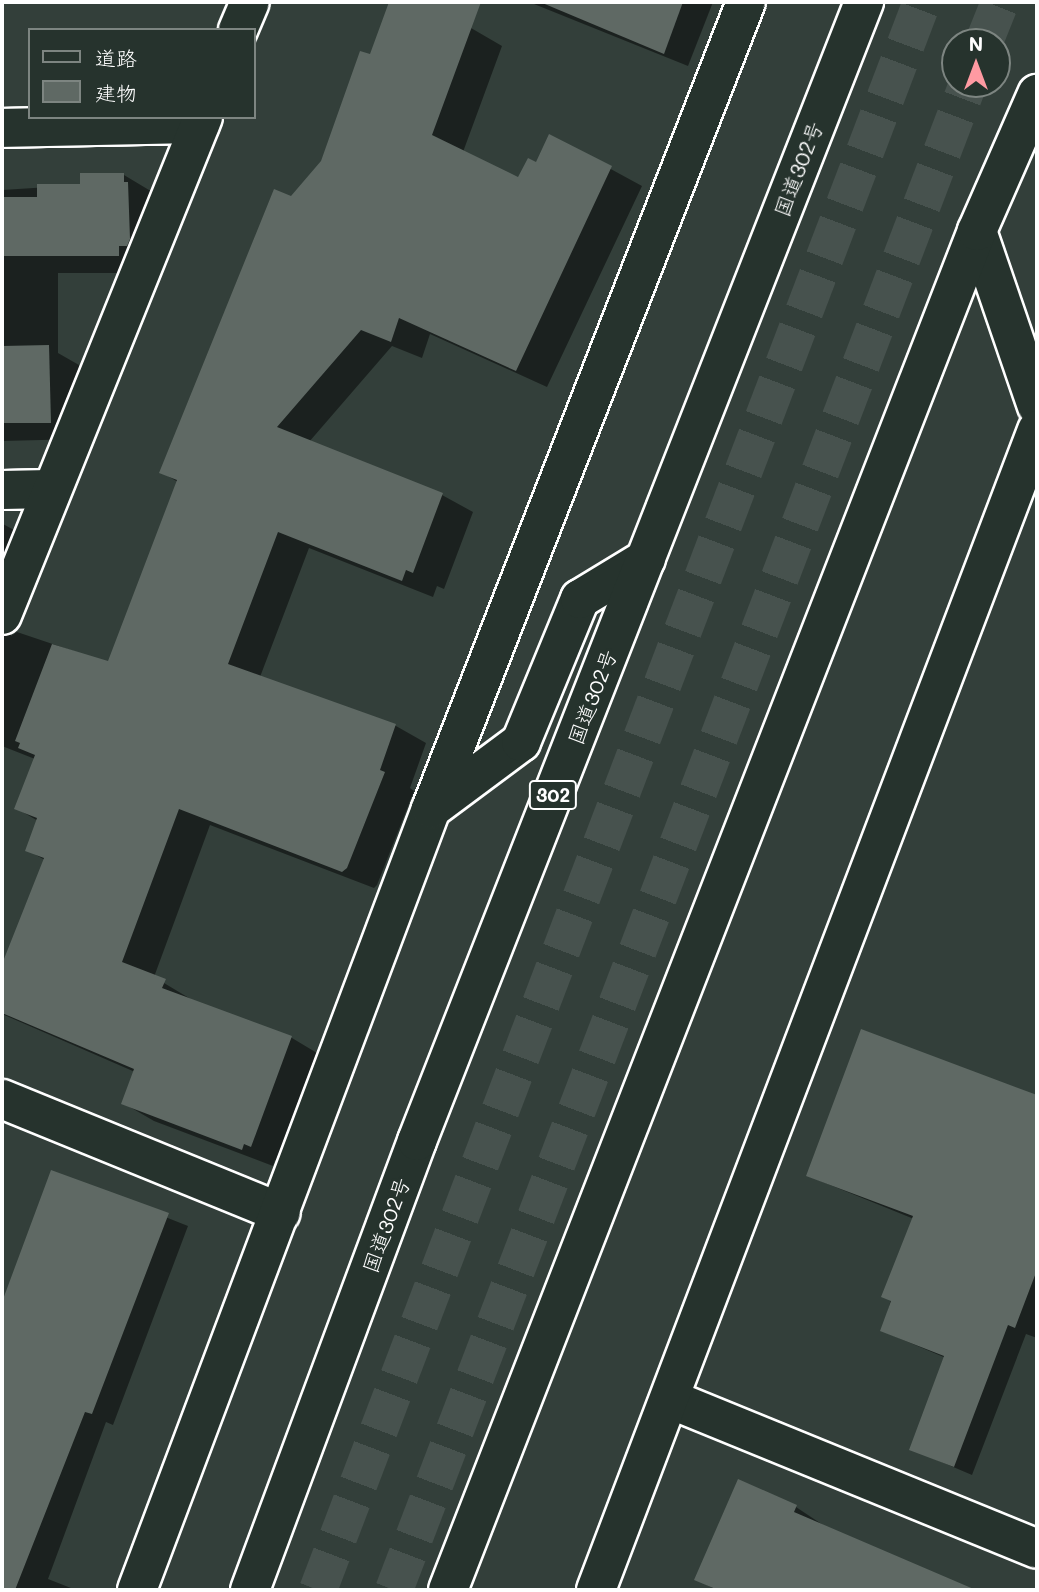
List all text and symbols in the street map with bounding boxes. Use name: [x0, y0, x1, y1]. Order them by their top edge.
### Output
legend: [28, 28, 256, 119]
north arrow: [941, 28, 1011, 98]
text: N: [969, 31, 983, 56]
text: 道路: [95, 44, 137, 71]
text: 建物: [95, 79, 137, 106]
street label: 国道302号: [768, 118, 828, 220]
street label: 国道302号: [562, 646, 622, 748]
road number: 302: [528, 780, 578, 810]
street label: 国道302号: [357, 1174, 415, 1276]

